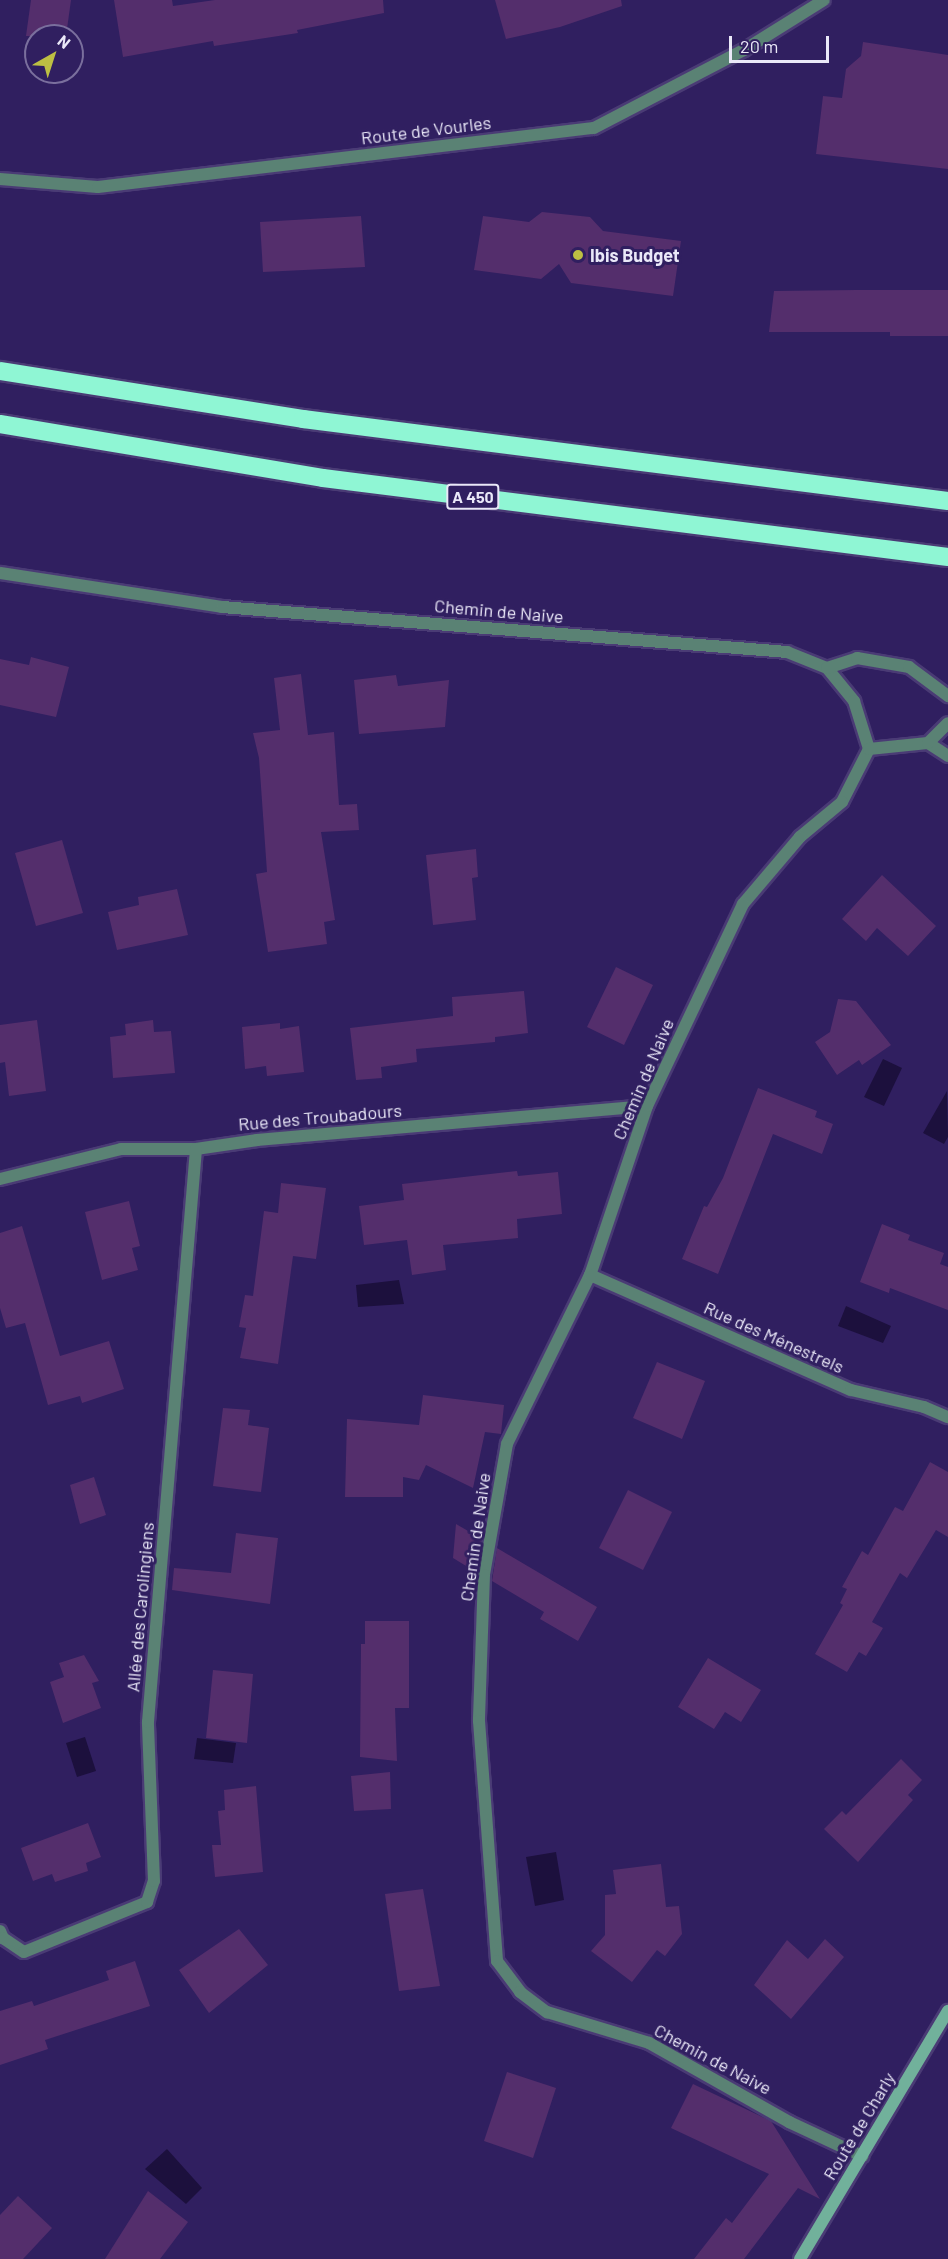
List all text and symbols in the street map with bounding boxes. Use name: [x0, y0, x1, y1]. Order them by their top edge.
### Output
north arrow: [24, 24, 84, 84]
scale bar: [732, 24, 832, 62]
text: N: [54, 30, 74, 52]
text: 20 m: [740, 35, 778, 57]
street label: Route de Vourles: [360, 111, 492, 149]
place label: Ibis Budget: [590, 244, 680, 266]
marker: Ibis Budget: [571, 248, 585, 262]
road number: A 450: [446, 484, 500, 510]
street label: Chemin de Naive: [433, 595, 565, 627]
street label: Chemin de Naive: [608, 1015, 678, 1143]
street label: Rue des Troubadours: [237, 1099, 403, 1135]
street label: Rue des Ménestrels: [701, 1296, 847, 1378]
street label: Chemin de Naive: [455, 1471, 495, 1603]
street label: Allée des Carolingiens: [122, 1521, 158, 1693]
street label: Chemin de Naive: [651, 2019, 775, 2099]
street label: Route de Charly: [818, 2068, 900, 2184]

